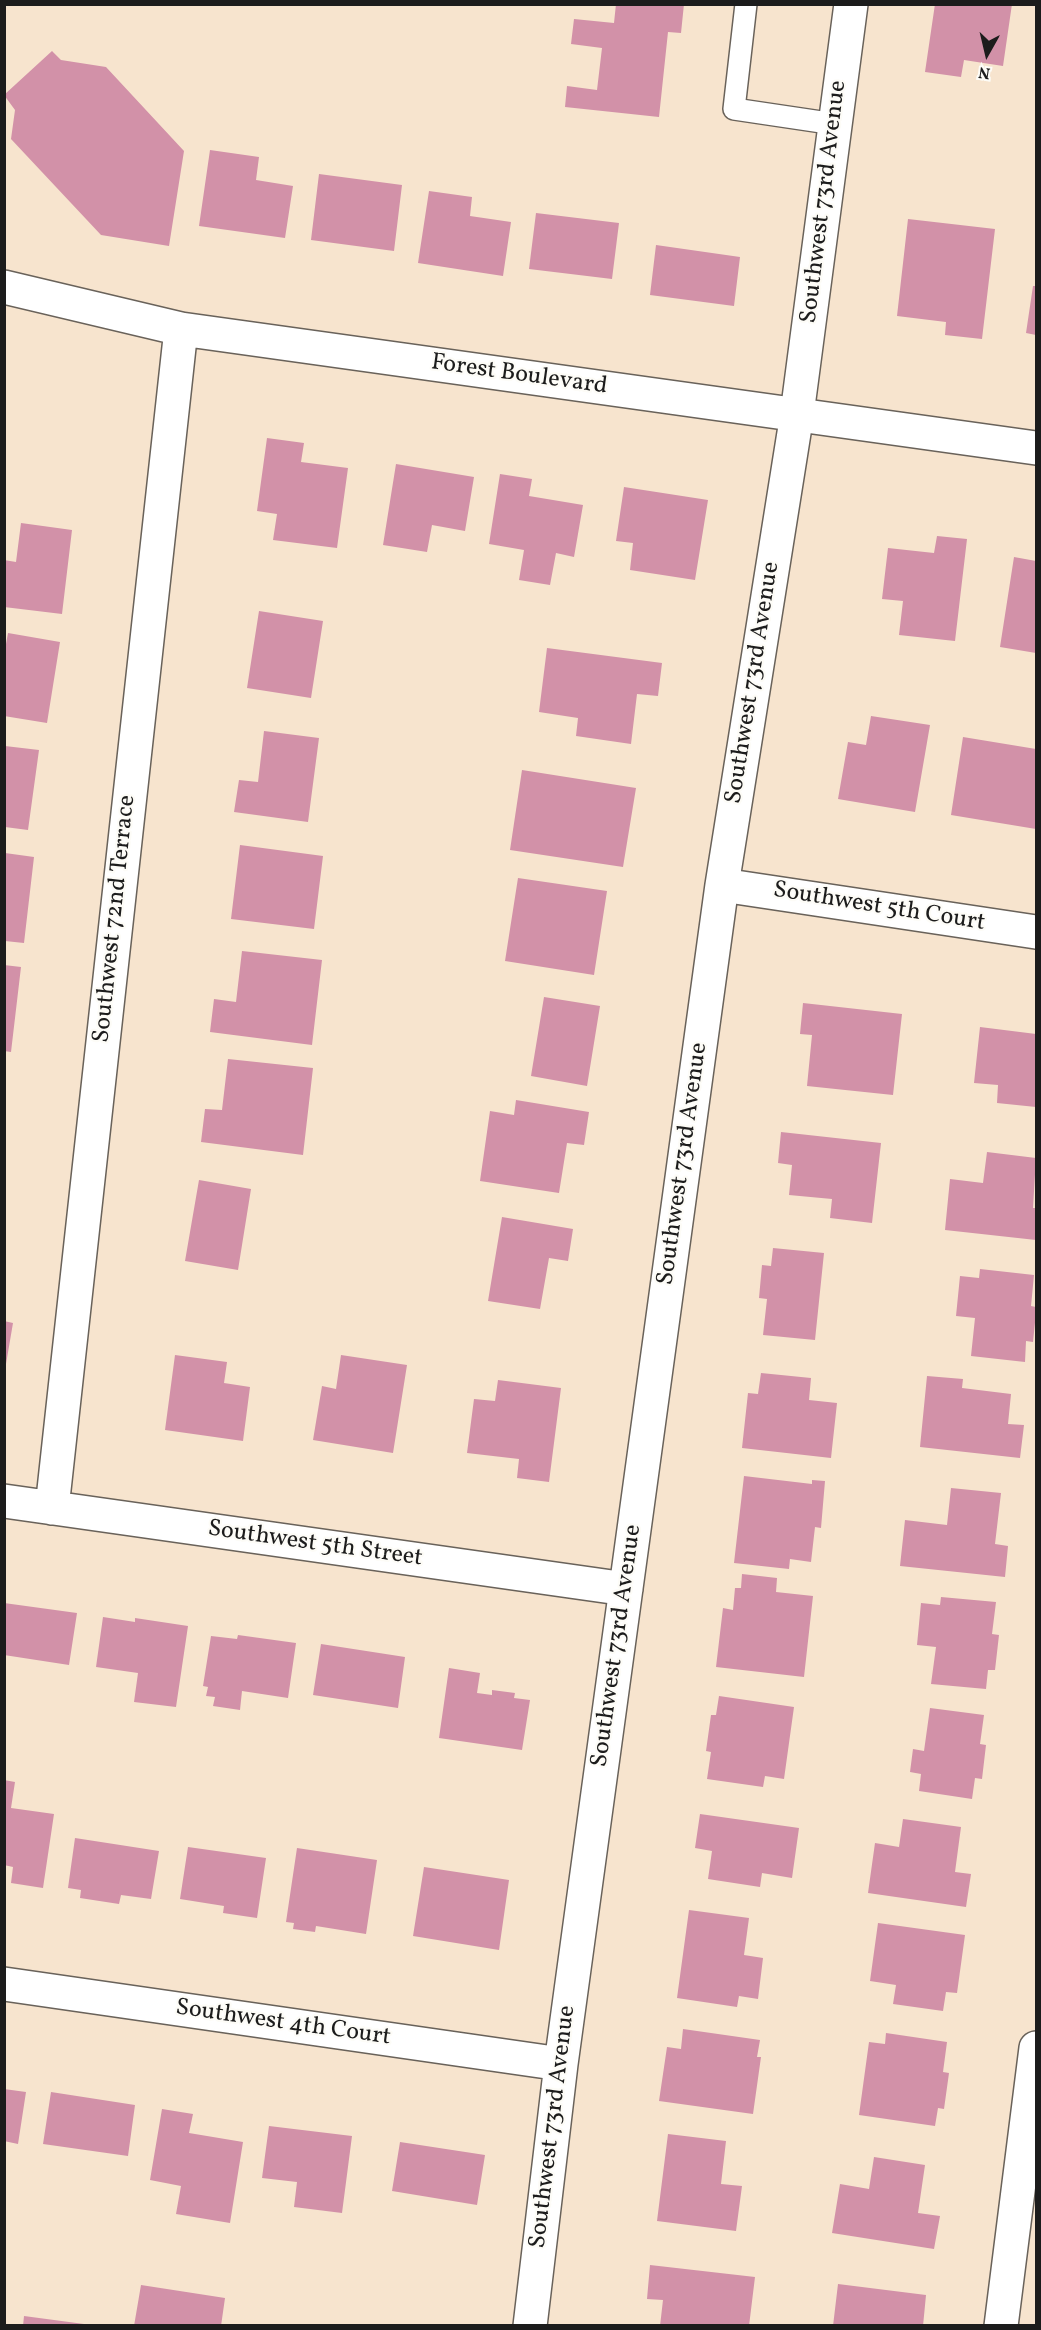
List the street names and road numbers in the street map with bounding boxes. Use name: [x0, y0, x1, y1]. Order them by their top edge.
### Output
street label: Southwest 73rd Avenue: [796, 79, 854, 325]
street label: Forest Boulevard: [429, 349, 609, 403]
street label: Southwest 73rd Avenue: [721, 560, 787, 806]
street label: Southwest 72nd Terrace: [89, 794, 143, 1044]
street label: Southwest 5th Court: [771, 877, 987, 939]
street label: Southwest 73rd Avenue: [653, 1041, 715, 1287]
street label: Southwest 5th Street: [206, 1516, 424, 1574]
street label: Southwest 73rd Avenue: [587, 1523, 649, 1769]
street label: Southwest 4th Court: [174, 1995, 392, 2053]
street label: Southwest 73rd Avenue: [525, 2004, 583, 2250]

